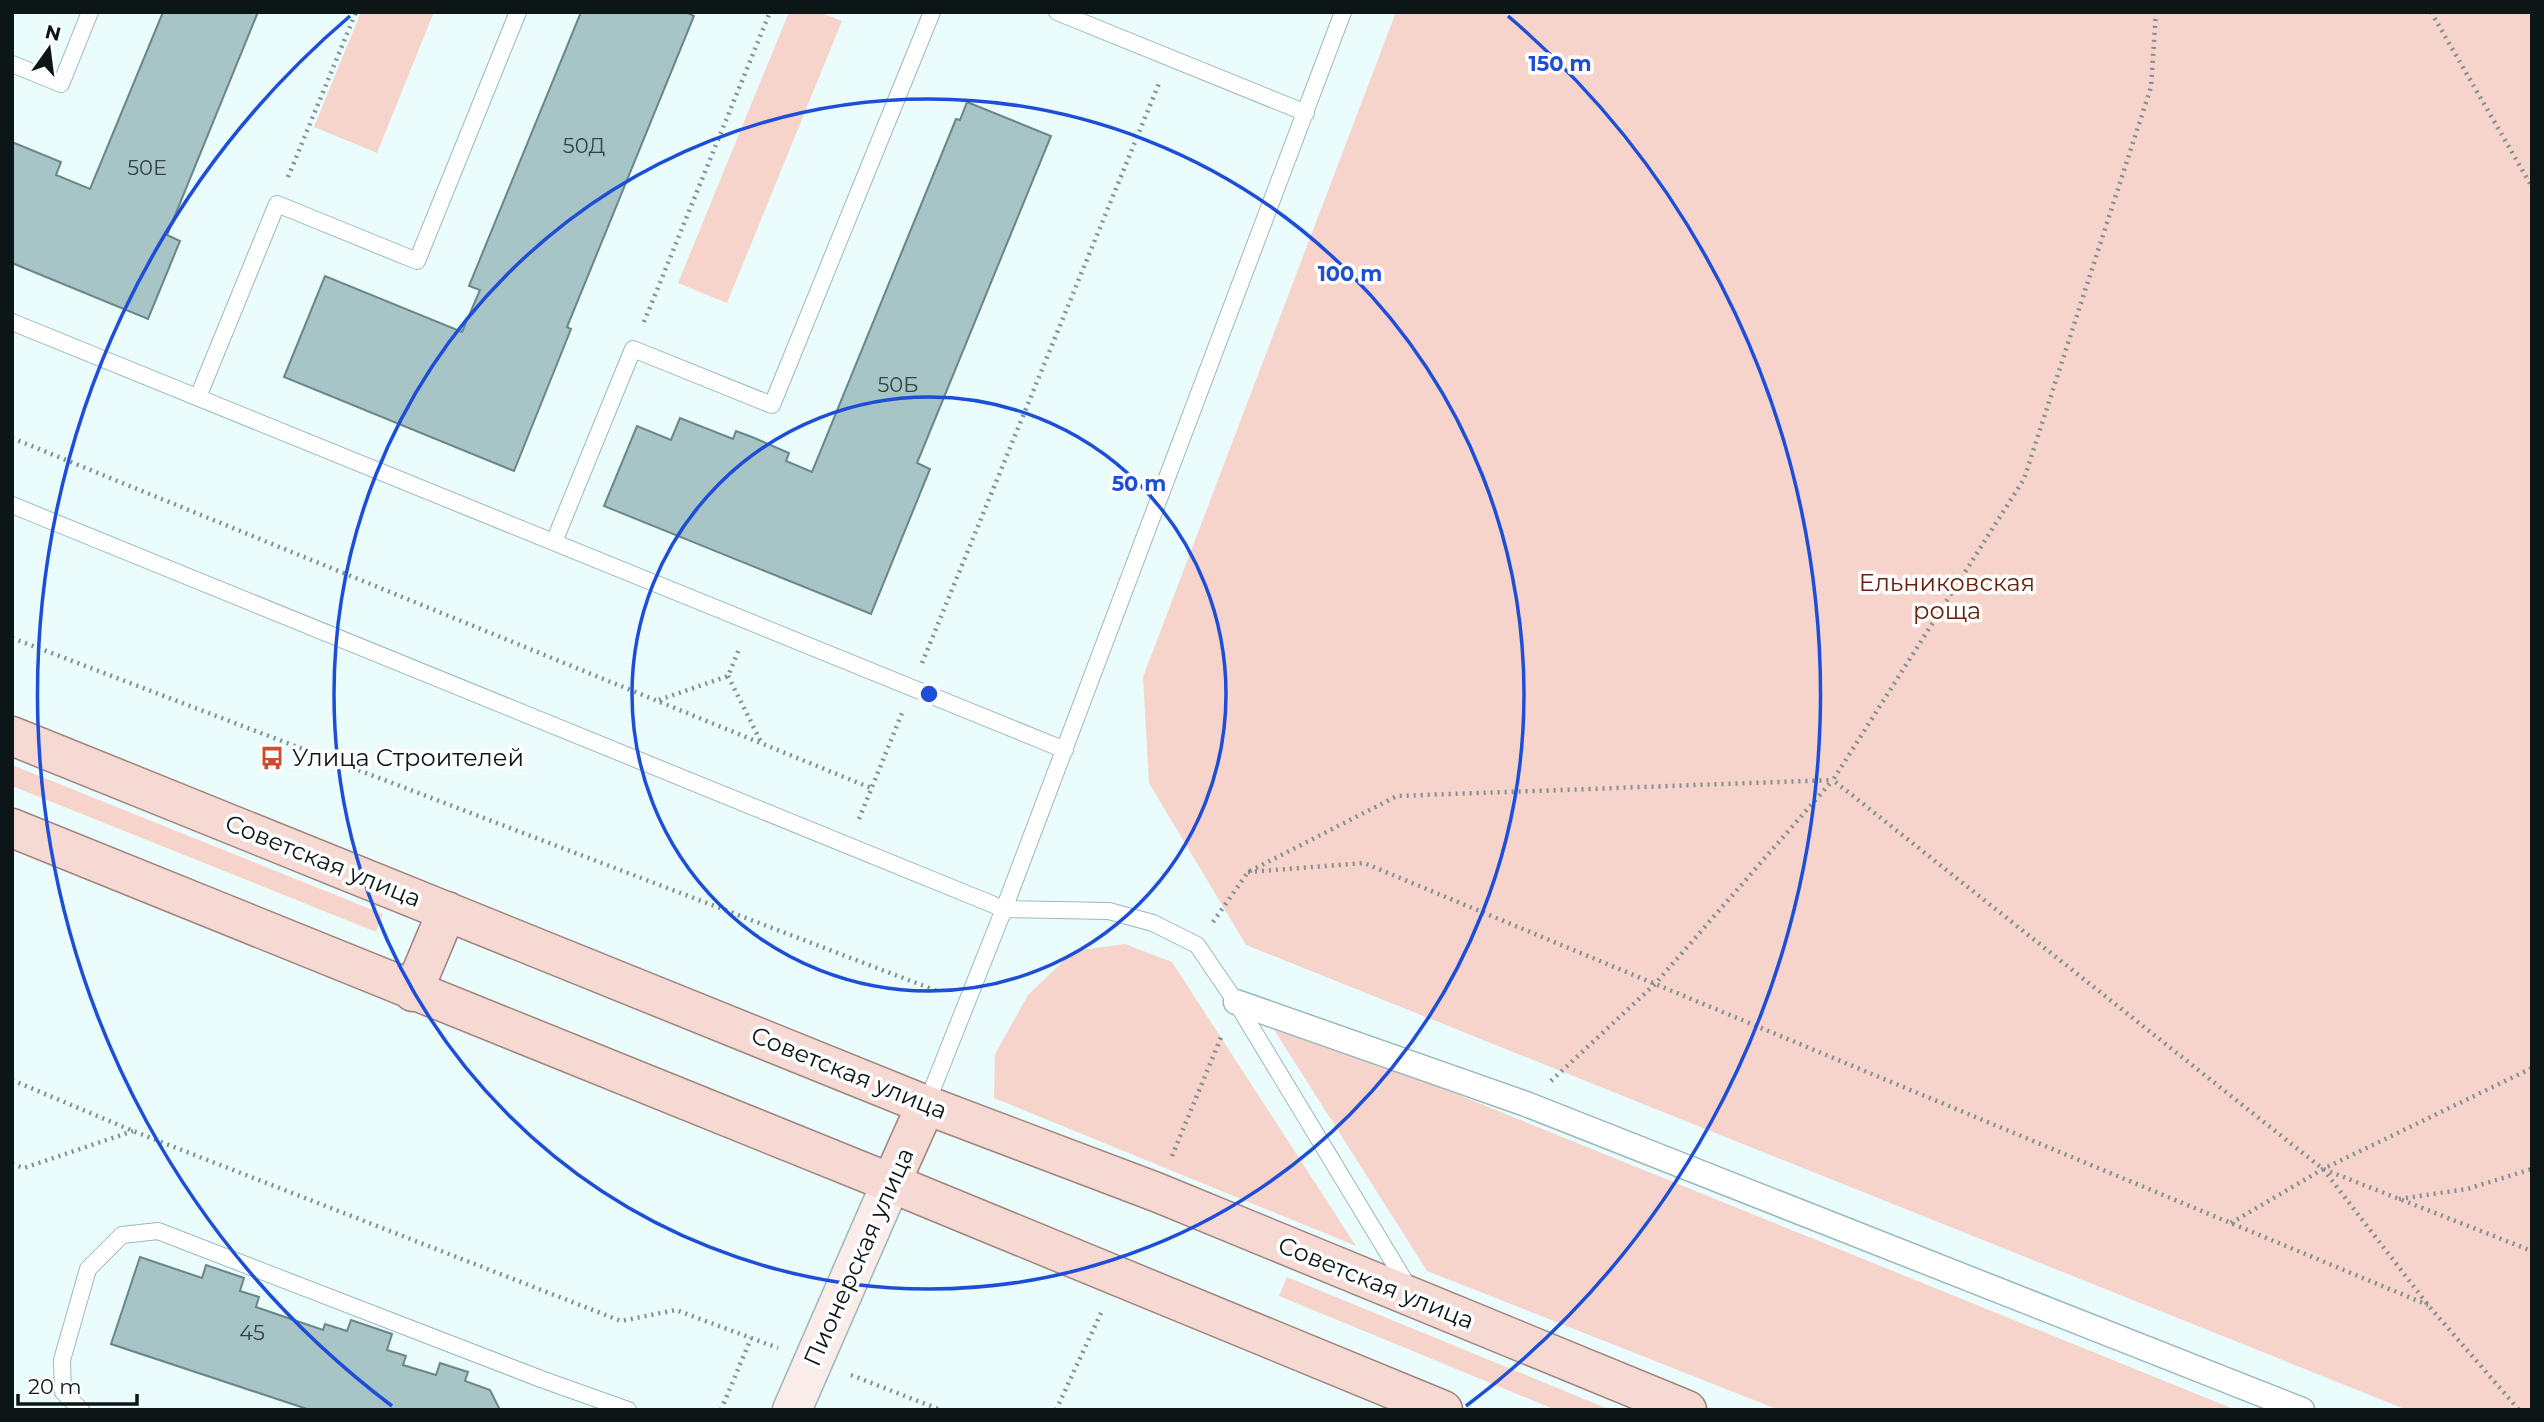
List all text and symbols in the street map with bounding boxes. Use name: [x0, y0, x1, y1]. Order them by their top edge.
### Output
north arrow: [14, 14, 84, 84]
text: N: [43, 20, 63, 46]
text: 150 m: [1529, 51, 1591, 76]
house number: 50Д: [563, 133, 605, 158]
house number: 50Е: [127, 155, 167, 180]
text: 100 m: [1318, 261, 1382, 286]
house number: 50Б: [877, 372, 919, 397]
text: 50 m: [1112, 471, 1166, 496]
park label: Ельниковская роща: [1859, 568, 2035, 625]
centre of rings: [917, 682, 941, 706]
place label: Улица Строителей: [292, 743, 524, 772]
bus stop icon: Улица Строителей: [258, 744, 286, 772]
street label: Советская улица: [221, 808, 425, 913]
street label: Советская улица: [747, 1020, 951, 1125]
street label: Пионерская улица: [797, 1143, 920, 1371]
street label: Советская улица: [1274, 1230, 1478, 1335]
house number: 45: [239, 1320, 265, 1345]
scale bar: [18, 1362, 136, 1406]
text: 20 m: [28, 1374, 82, 1399]

